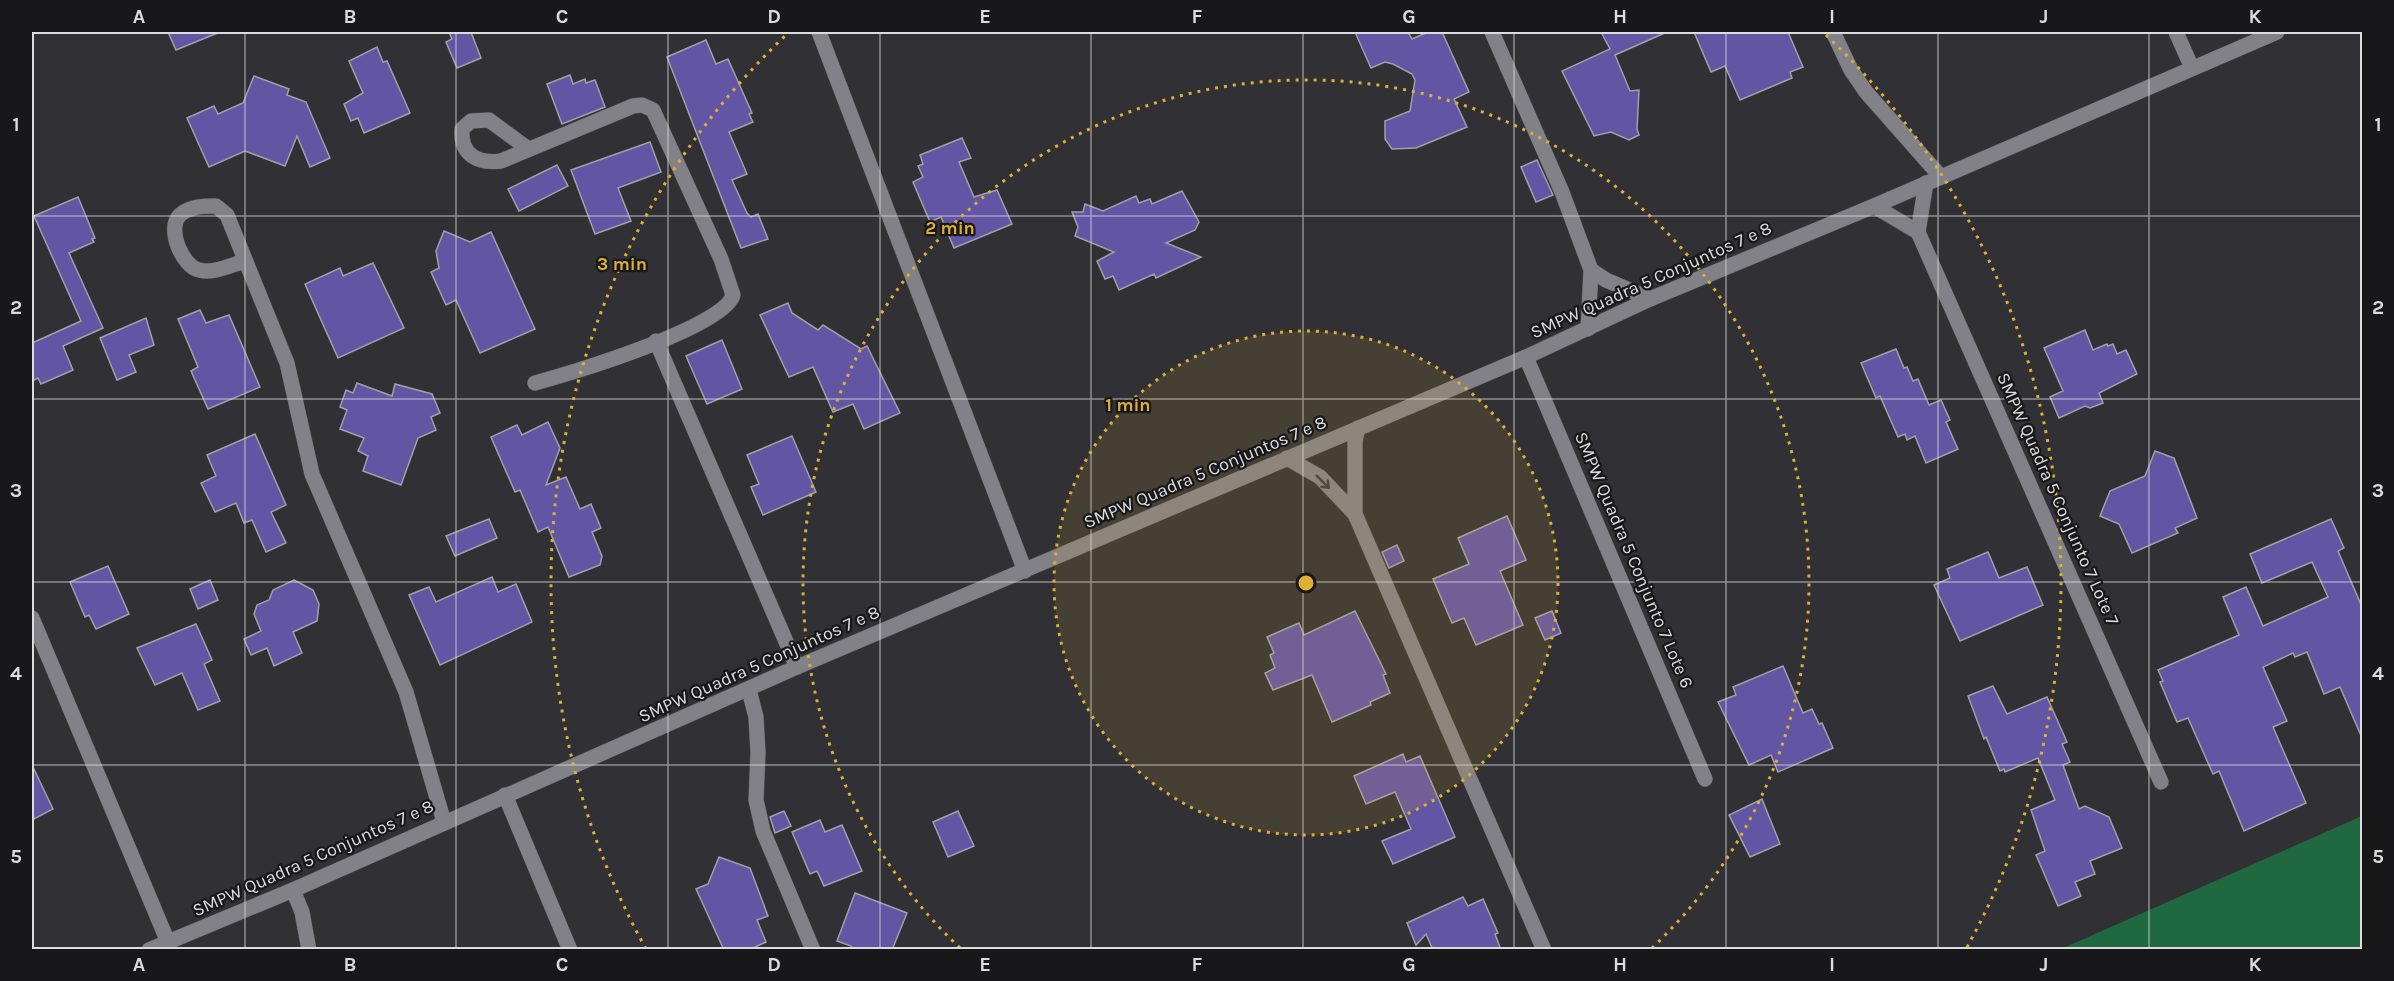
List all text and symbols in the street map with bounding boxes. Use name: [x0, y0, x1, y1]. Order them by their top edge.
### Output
text: A: [133, 5, 146, 28]
text: B: [344, 5, 356, 28]
text: C: [556, 5, 568, 28]
text: D: [767, 5, 781, 28]
text: E: [979, 5, 991, 28]
text: F: [1192, 5, 1203, 28]
text: G: [1402, 5, 1416, 28]
text: H: [1613, 5, 1627, 28]
text: I: [1829, 5, 1835, 28]
text: J: [2040, 5, 2048, 28]
text: K: [2248, 5, 2262, 28]
text: 1: [12, 113, 20, 136]
text: 1: [2374, 113, 2382, 136]
text: 2 min: [925, 217, 975, 239]
street label: SMPW Quadra 5 Conjuntos 7 e 8: [1527, 217, 1775, 343]
text: 3 min: [597, 253, 647, 275]
text: 2: [10, 296, 22, 319]
text: 2: [2372, 296, 2384, 319]
street label: SMPW Quadra 5 Conjunto 7 Lote 7: [1992, 369, 2124, 629]
text: 1 min: [1105, 394, 1151, 416]
street label: SMPW Quadra 5 Conjuntos 7 e 8: [1080, 411, 1330, 533]
street label: SMPW Quadra 5 Conjunto 7 Lote 6: [1570, 428, 1698, 692]
one-way arrow: [1316, 475, 1331, 490]
text: 3: [10, 479, 22, 502]
text: 3: [2372, 479, 2384, 502]
centre of rings: [1296, 573, 1316, 593]
street label: SMPW Quadra 5 Conjuntos 7 e 8: [635, 601, 883, 727]
text: 4: [10, 662, 22, 685]
text: 4: [2372, 662, 2384, 685]
street label: SMPW Quadra 5 Conjuntos 7 e 8: [189, 795, 437, 921]
text: 5: [10, 845, 22, 868]
text: 5: [2372, 845, 2384, 868]
text: A: [133, 953, 146, 976]
text: B: [344, 953, 356, 976]
text: C: [556, 953, 568, 976]
text: D: [767, 953, 781, 976]
text: E: [979, 953, 991, 976]
text: F: [1192, 953, 1203, 976]
text: G: [1402, 953, 1416, 976]
text: H: [1613, 953, 1627, 976]
text: I: [1829, 953, 1835, 976]
text: J: [2040, 953, 2048, 976]
text: K: [2248, 953, 2262, 976]

